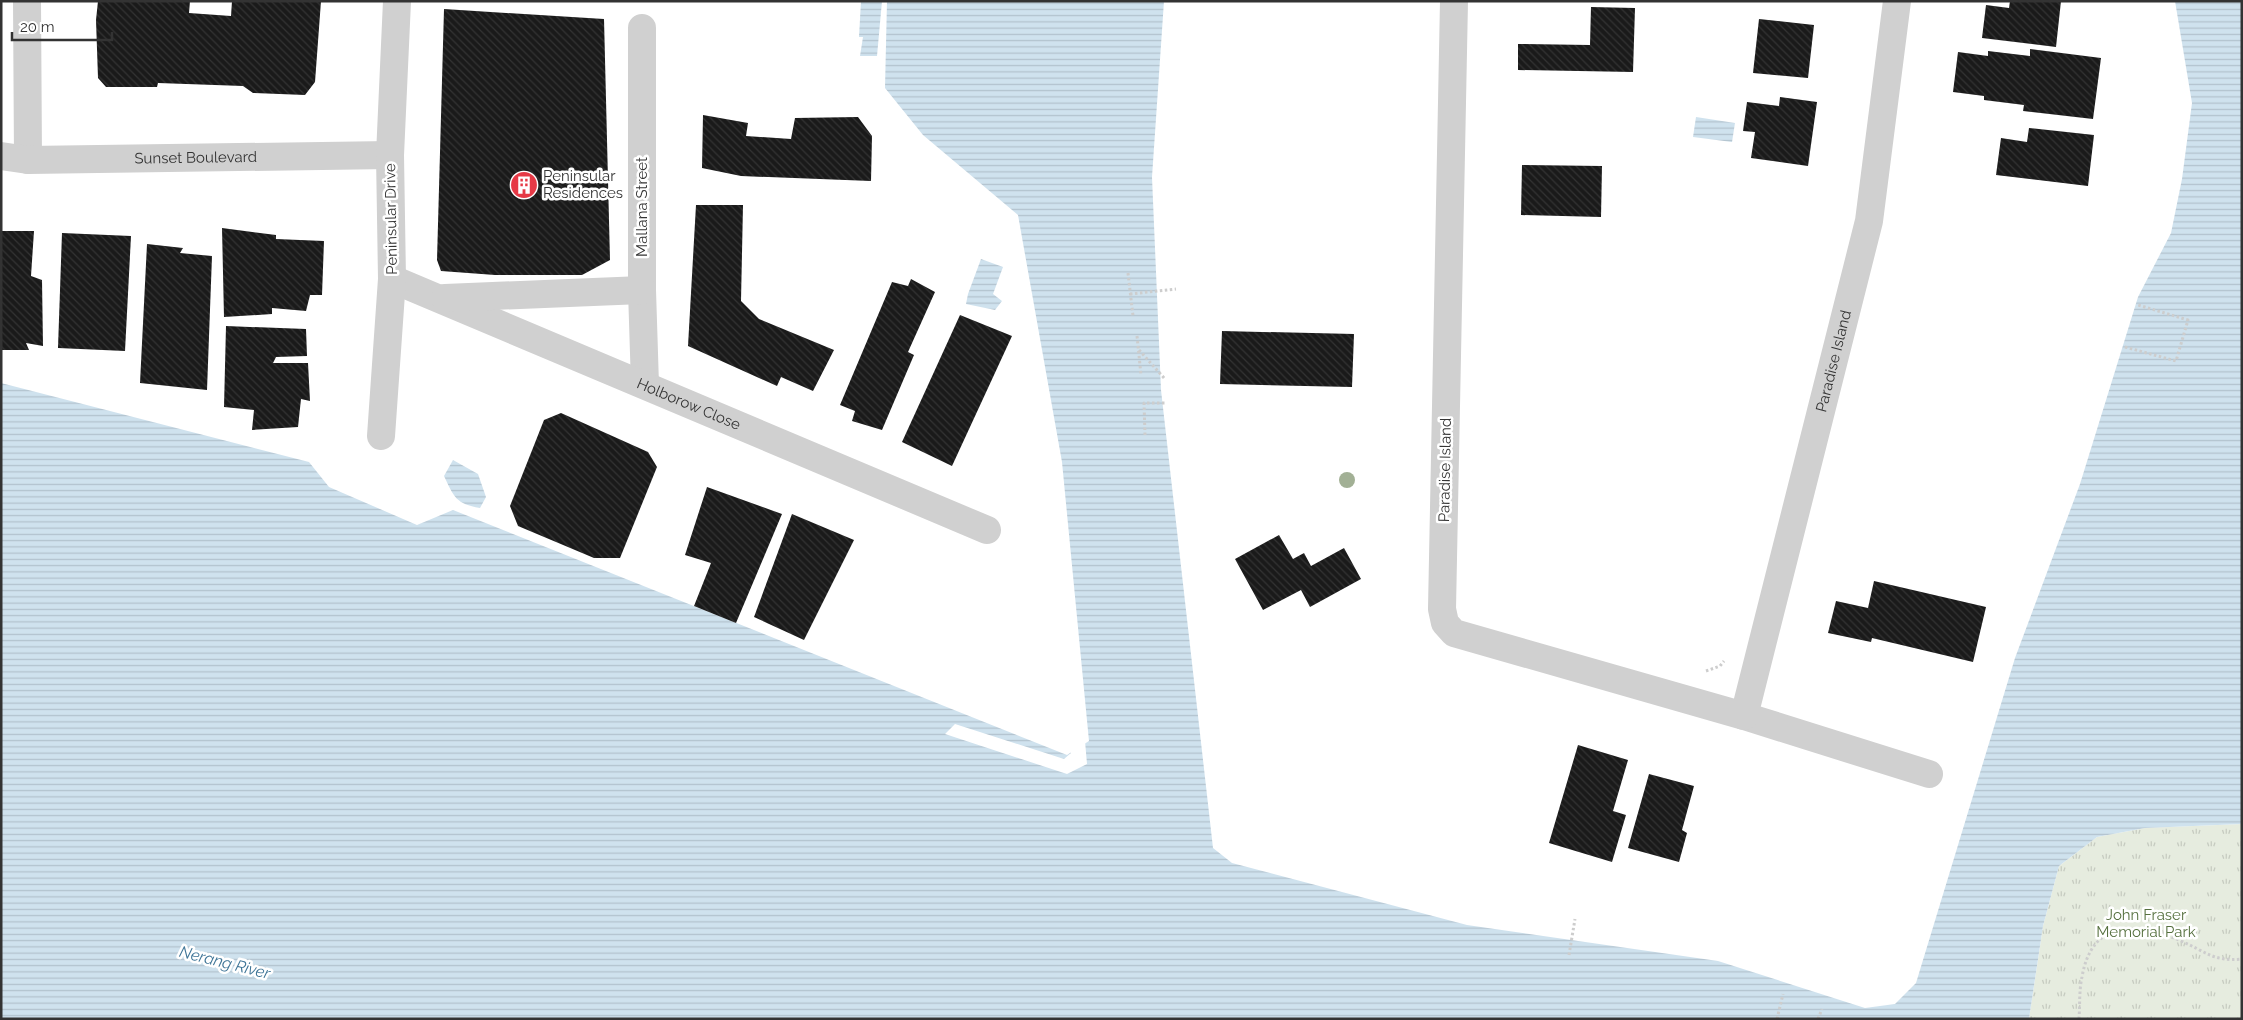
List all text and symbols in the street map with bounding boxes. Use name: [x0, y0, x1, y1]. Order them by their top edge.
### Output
scale bar: [12, 10, 112, 42]
text: 20 m: [20, 18, 55, 36]
street label: Sunset Boulevard: [134, 148, 257, 168]
street label: Mallana Street: [633, 157, 651, 257]
street label: Peninsular Drive: [381, 163, 401, 275]
place label: Peninsular Residences: [543, 167, 623, 202]
building icon: Peninsular Residences: [509, 170, 539, 200]
street label: Paradise Island: [1812, 308, 1855, 414]
street label: Holborow Close: [634, 374, 743, 434]
street label: Paradise Island: [1435, 418, 1455, 522]
park label: John Fraser Memorial Park: [2096, 906, 2196, 941]
water label: Nerang River: [178, 942, 273, 983]

